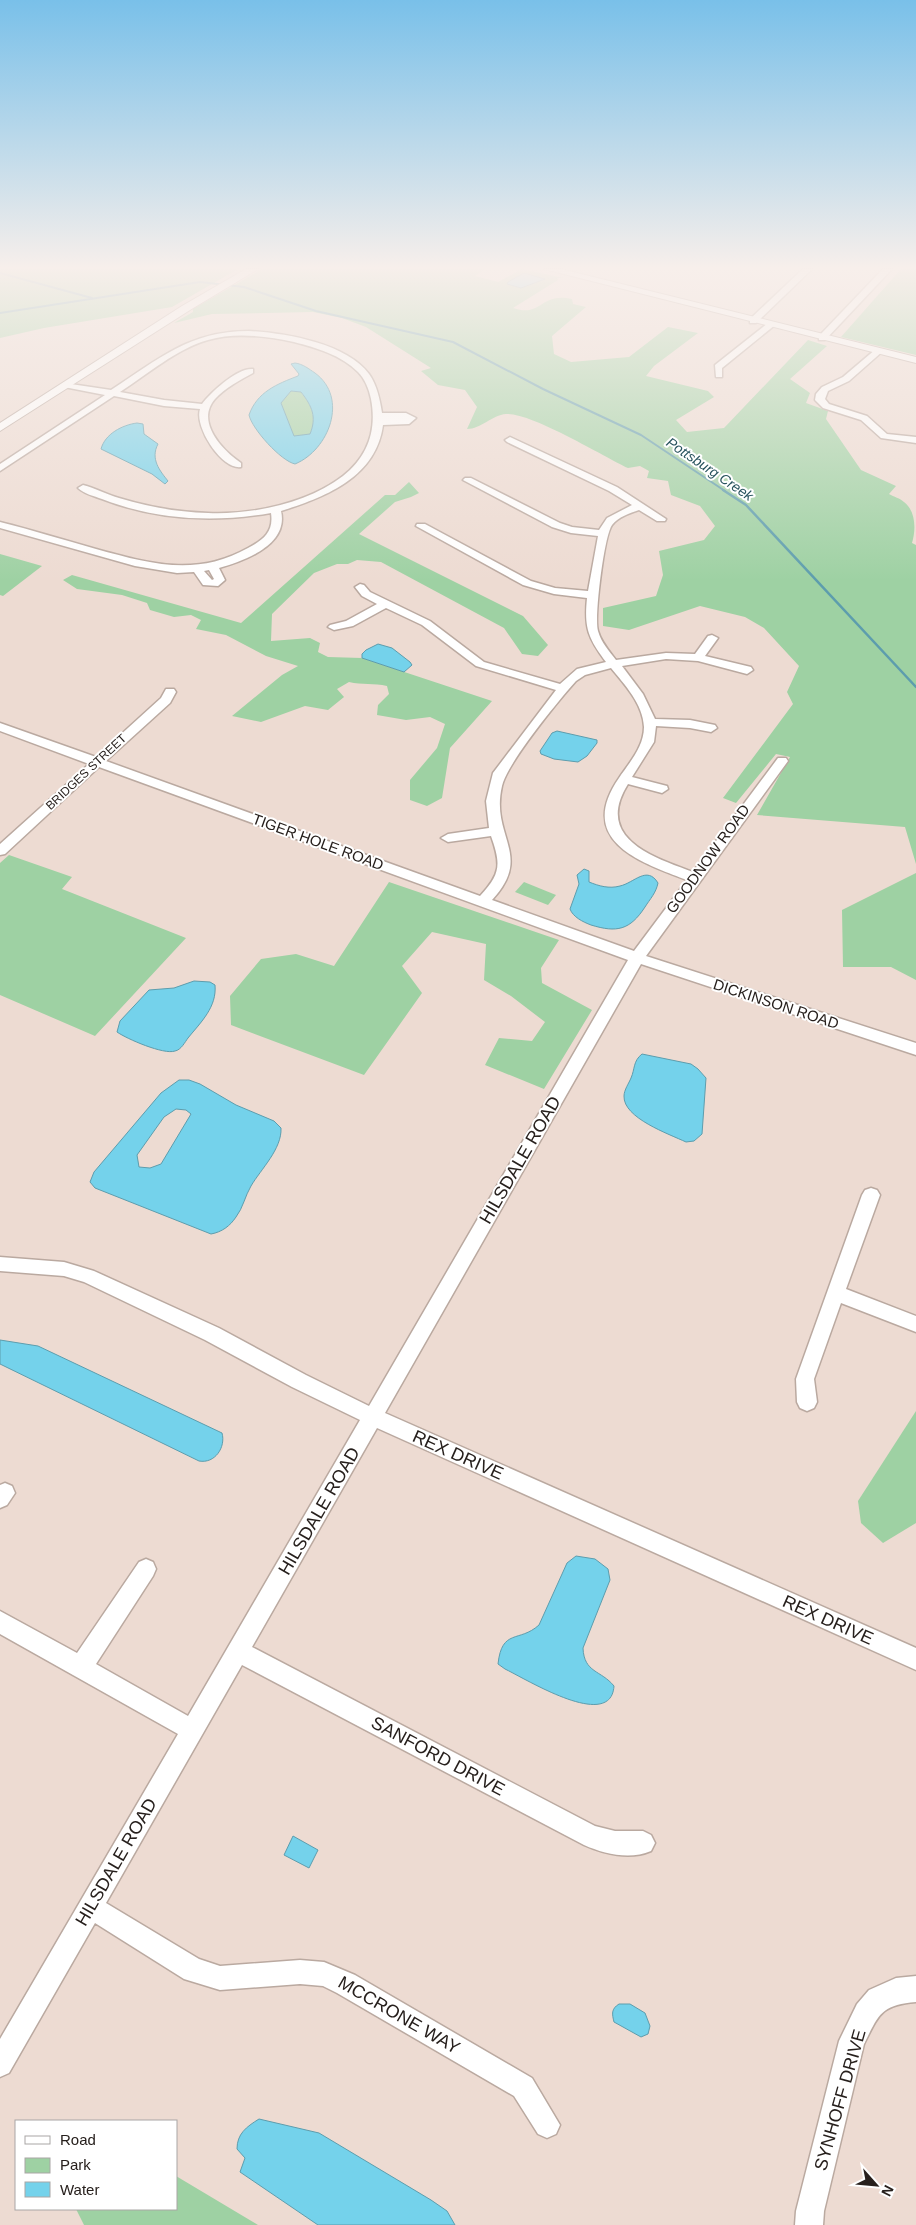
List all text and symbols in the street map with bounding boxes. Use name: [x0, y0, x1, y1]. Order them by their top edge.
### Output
water label: Pottsburg Creek: [664, 434, 757, 504]
street label: BRIDGES STREET: [43, 731, 130, 813]
street label: GOODNOW ROAD: [663, 801, 753, 916]
street label: TIGER HOLE ROAD: [250, 810, 386, 873]
street label: DICKINSON ROAD: [711, 975, 841, 1032]
street label: HILSDALE ROAD: [475, 1093, 565, 1227]
street label: REX DRIVE: [410, 1426, 506, 1484]
street label: HILSDALE ROAD: [274, 1444, 364, 1578]
street label: REX DRIVE: [780, 1591, 876, 1649]
street label: SANFORD DRIVE: [368, 1712, 508, 1800]
street label: HILSDALE ROAD: [71, 1795, 161, 1929]
street label: MCCRONE WAY: [335, 1972, 463, 2058]
street label: SYNHOFF DRIVE: [810, 2027, 870, 2173]
legend: [15, 2120, 178, 2210]
text: Road: [60, 2131, 96, 2148]
text: Park: [60, 2156, 91, 2173]
north arrow: [851, 2160, 901, 2210]
text: Water: [60, 2181, 99, 2198]
text: N: [878, 2183, 897, 2199]

